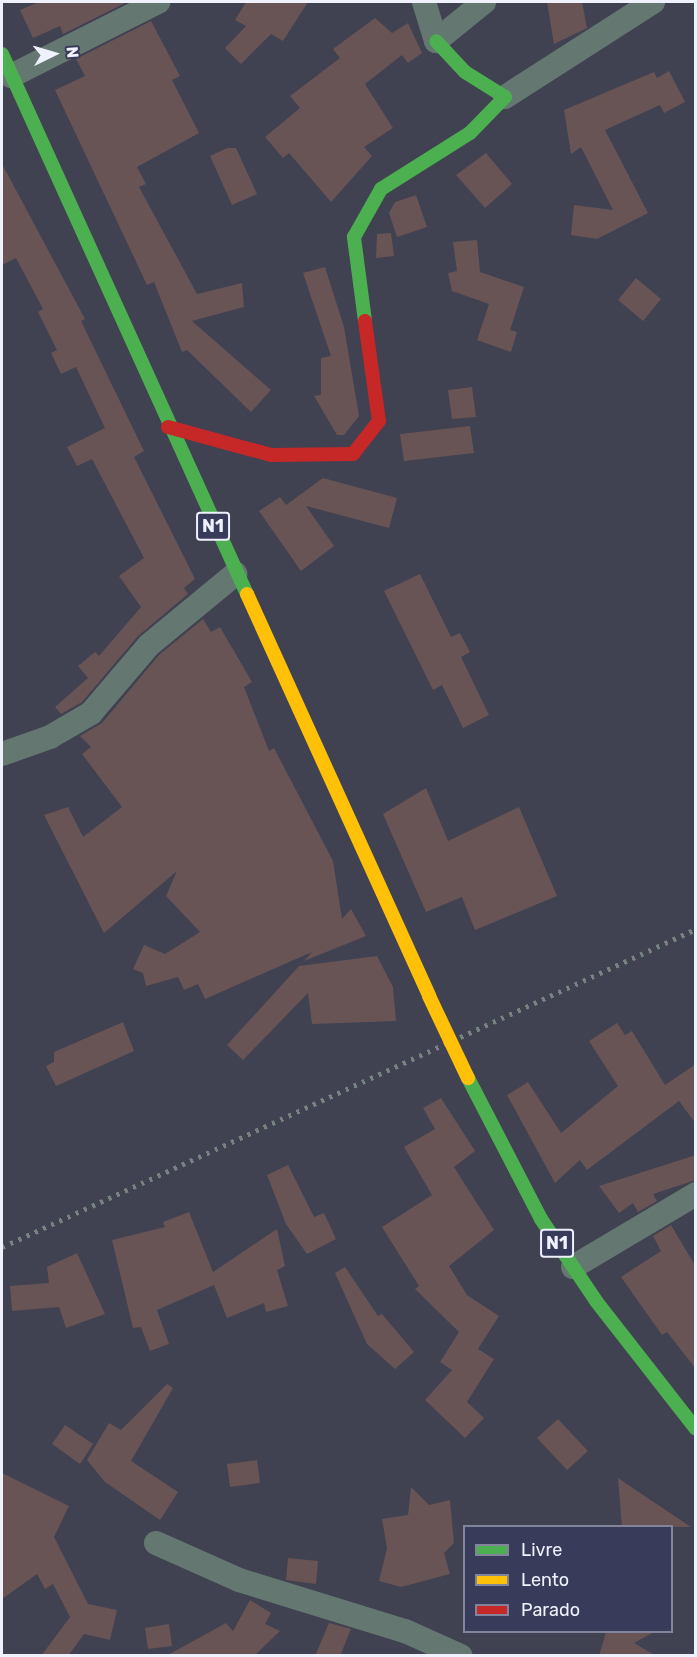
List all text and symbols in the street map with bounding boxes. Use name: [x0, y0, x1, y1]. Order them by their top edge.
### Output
north arrow: [24, 24, 84, 84]
text: N: [62, 46, 82, 59]
road number: N1: [195, 511, 231, 541]
road number: N1: [539, 1228, 575, 1258]
legend: [463, 1525, 673, 1633]
text: Livre: [521, 1539, 562, 1561]
text: Lento: [521, 1569, 569, 1591]
text: Parado: [521, 1599, 580, 1621]

